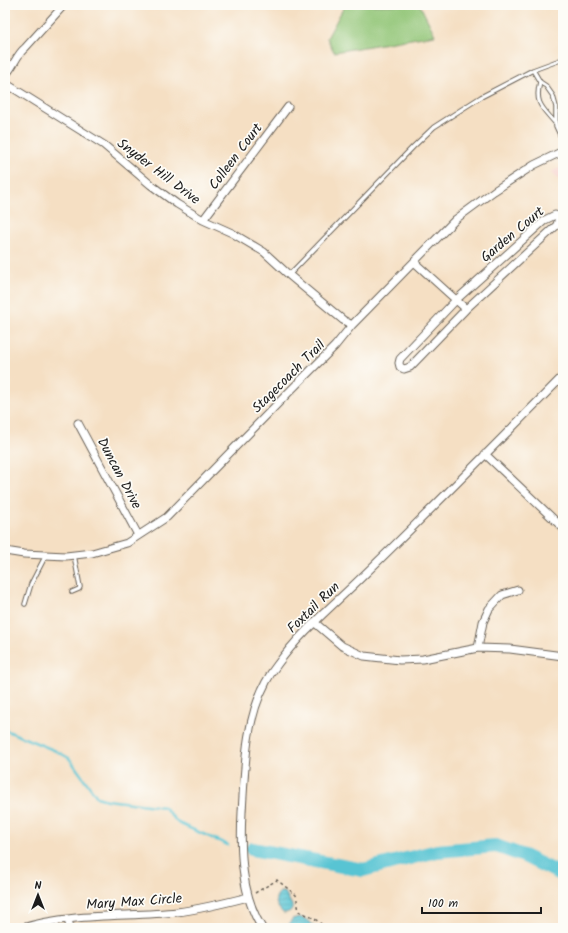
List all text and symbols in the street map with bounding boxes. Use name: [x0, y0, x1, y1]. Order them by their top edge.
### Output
street label: Colleen Court: [203, 118, 269, 195]
street label: Snyder Hill Drive: [112, 133, 205, 211]
street label: Garden Court: [476, 201, 550, 268]
street label: Stagecoach Trail: [247, 334, 331, 419]
street label: Duncan Drive: [91, 434, 148, 514]
street label: Foxtail Run: [282, 577, 345, 639]
north arrow: [18, 875, 58, 915]
text: N: [35, 877, 42, 895]
street label: Mary Max Circle: [85, 888, 183, 916]
scale bar: [422, 889, 541, 915]
text: 100 m: [428, 894, 459, 913]

